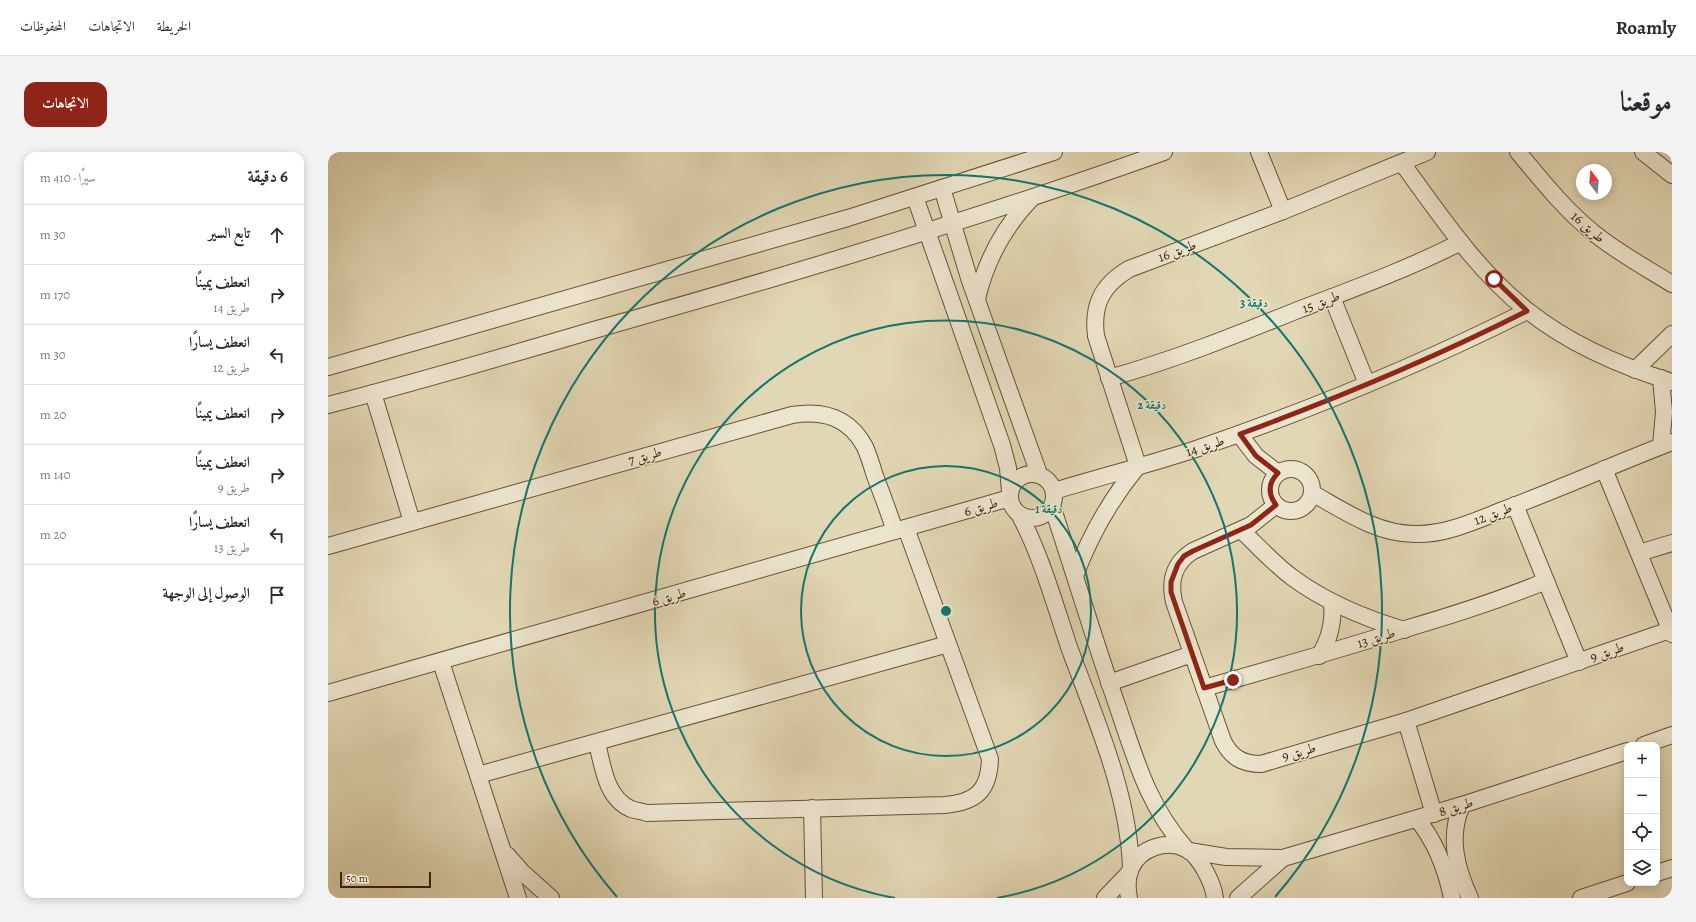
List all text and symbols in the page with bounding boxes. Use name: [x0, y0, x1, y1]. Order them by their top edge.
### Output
text: Roamly: [1616, 15, 1676, 41]
text: المحفوظات: [20, 17, 66, 36]
text: الاتجاهات: [88, 17, 135, 36]
text: الخريطة: [157, 17, 191, 36]
button: الاتجاهات: [24, 82, 107, 127]
text: موقعنا: [1620, 83, 1672, 121]
north arrow: [1576, 164, 1612, 200]
text: 6 دقيقة: [247, 165, 288, 188]
text: سيرًا · 410 m: [40, 169, 96, 186]
street label: طريق 16: [1567, 207, 1609, 247]
text: تابع السير: [208, 223, 250, 243]
icon: ahead: [266, 224, 288, 246]
text: 30 m: [40, 226, 66, 243]
street label: طريق 16: [1155, 235, 1199, 267]
route start: [1485, 270, 1503, 288]
text: انعطف يمينًا: [195, 272, 250, 292]
icon: right: [266, 284, 288, 306]
text: 170 m: [40, 286, 70, 303]
street label: طريق 15: [1299, 286, 1343, 318]
text: 3 دقيقة: [1240, 295, 1268, 311]
text: طريق 14: [213, 299, 250, 316]
text: انعطف يسارًا: [189, 332, 250, 352]
icon: left: [266, 344, 288, 366]
text: 30 m: [40, 346, 66, 363]
text: طريق 12: [213, 359, 250, 376]
text: 2 دقيقة: [1138, 397, 1166, 413]
text: انعطف يمينًا: [195, 403, 250, 423]
icon: right: [266, 404, 288, 426]
text: 20 m: [40, 406, 67, 423]
street label: طريق 14: [1183, 431, 1227, 461]
street label: طريق 7: [626, 442, 664, 470]
text: انعطف يمينًا: [195, 452, 250, 472]
icon: right: [266, 464, 288, 486]
text: 140 m: [40, 466, 71, 483]
text: طريق 9: [218, 479, 250, 496]
street label: طريق 6: [962, 493, 1000, 521]
street label: طريق 12: [1471, 498, 1515, 530]
text: 1 دقيقة: [1035, 501, 1063, 517]
text: انعطف يسارًا: [189, 512, 250, 532]
icon: left: [266, 524, 288, 546]
text: 20 m: [40, 526, 67, 543]
text: طريق 13: [214, 539, 250, 556]
text: الوصول إلى الوجهة: [163, 583, 250, 603]
street label: طريق 6: [650, 583, 688, 611]
icon: arrive: [266, 584, 288, 606]
centre of rings: [939, 604, 953, 618]
street label: طريق 13: [1355, 623, 1397, 653]
street label: طريق 9: [1587, 637, 1627, 667]
route end: [1224, 671, 1242, 689]
street label: طريق 9: [1280, 738, 1318, 766]
map controls: [1624, 742, 1660, 886]
button: +: [1624, 742, 1660, 778]
button: −: [1624, 778, 1660, 814]
street label: طريق 8: [1436, 793, 1476, 821]
button: locate: [1624, 814, 1660, 850]
button: layers: [1624, 850, 1660, 886]
scale bar: [340, 870, 431, 889]
text: 50 m: [346, 871, 368, 886]

